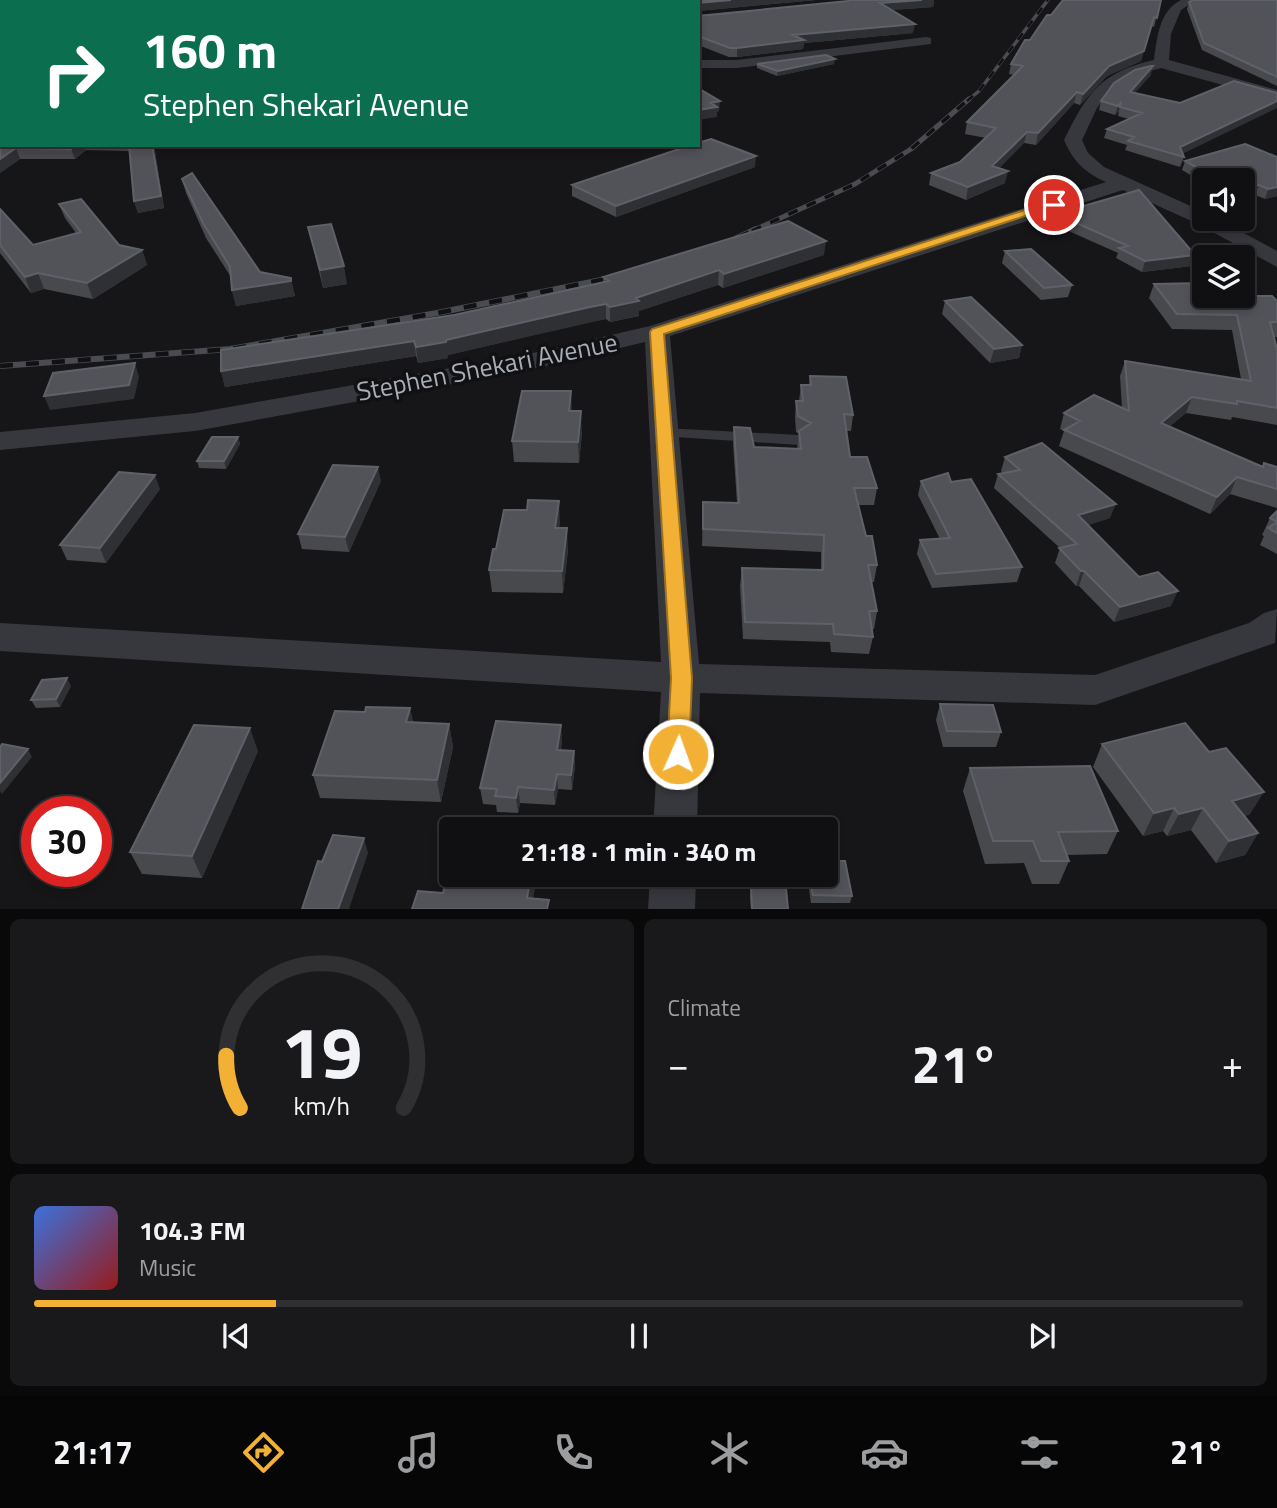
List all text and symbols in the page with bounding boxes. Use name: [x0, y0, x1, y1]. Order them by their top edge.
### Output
text: 160 m: [143, 12, 277, 87]
icon: right: [28, 28, 119, 119]
text: Stephen Shekari Avenue: [143, 80, 469, 128]
map controls: [1192, 168, 1255, 308]
button: sound: [1192, 168, 1255, 231]
pin: [1024, 175, 1084, 235]
icon: arrive: [1035, 186, 1073, 224]
button: layers: [1192, 245, 1255, 308]
street label: Stephen Shekari Avenue: [353, 322, 621, 411]
position arrow: [641, 717, 715, 791]
speed limit sign: 30: [21, 796, 112, 887]
text: 21:18 · 1 min · 340 m: [521, 832, 756, 871]
text: Climate: [668, 990, 741, 1025]
text: 19: [281, 996, 363, 1106]
text: 21°: [912, 1024, 999, 1103]
text: −: [668, 1035, 689, 1093]
text: +: [1222, 1035, 1243, 1093]
text: km/h: [293, 1086, 350, 1124]
text: 104.3 FM: [139, 1211, 246, 1250]
text: Music: [139, 1250, 196, 1285]
icon: previous: [217, 1317, 255, 1355]
icon: pause: [620, 1317, 658, 1355]
icon: next: [1023, 1317, 1061, 1355]
text: 21:17: [53, 1428, 133, 1476]
icon: directions: [239, 1428, 288, 1477]
icon: music: [394, 1428, 443, 1477]
icon: phone: [549, 1428, 598, 1477]
icon: climate: [705, 1428, 754, 1477]
icon: car: [860, 1428, 909, 1477]
icon: filters: [1015, 1428, 1064, 1477]
text: 21°: [1170, 1428, 1224, 1476]

